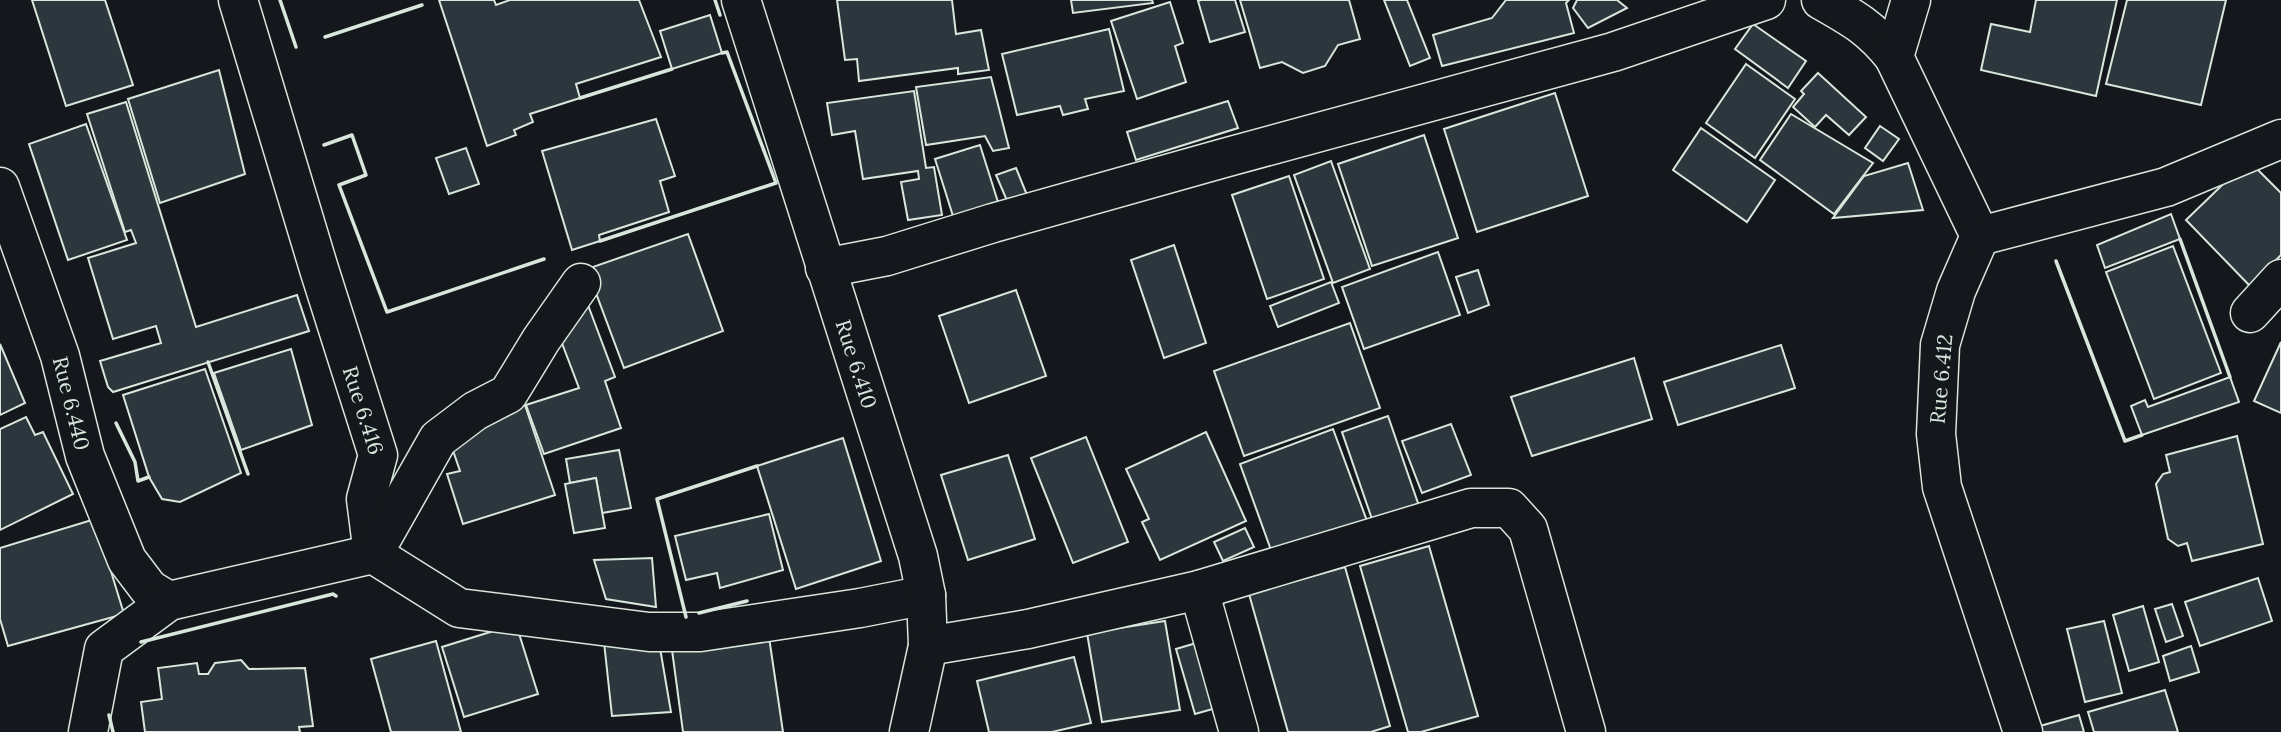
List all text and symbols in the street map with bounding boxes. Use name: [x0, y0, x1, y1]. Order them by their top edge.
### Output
street label: Rue 6.410: [830, 316, 884, 412]
street label: Rue 6.412: [1924, 333, 1958, 425]
street label: Rue 6.440: [47, 353, 97, 453]
street label: Rue 6.416: [337, 363, 390, 458]

